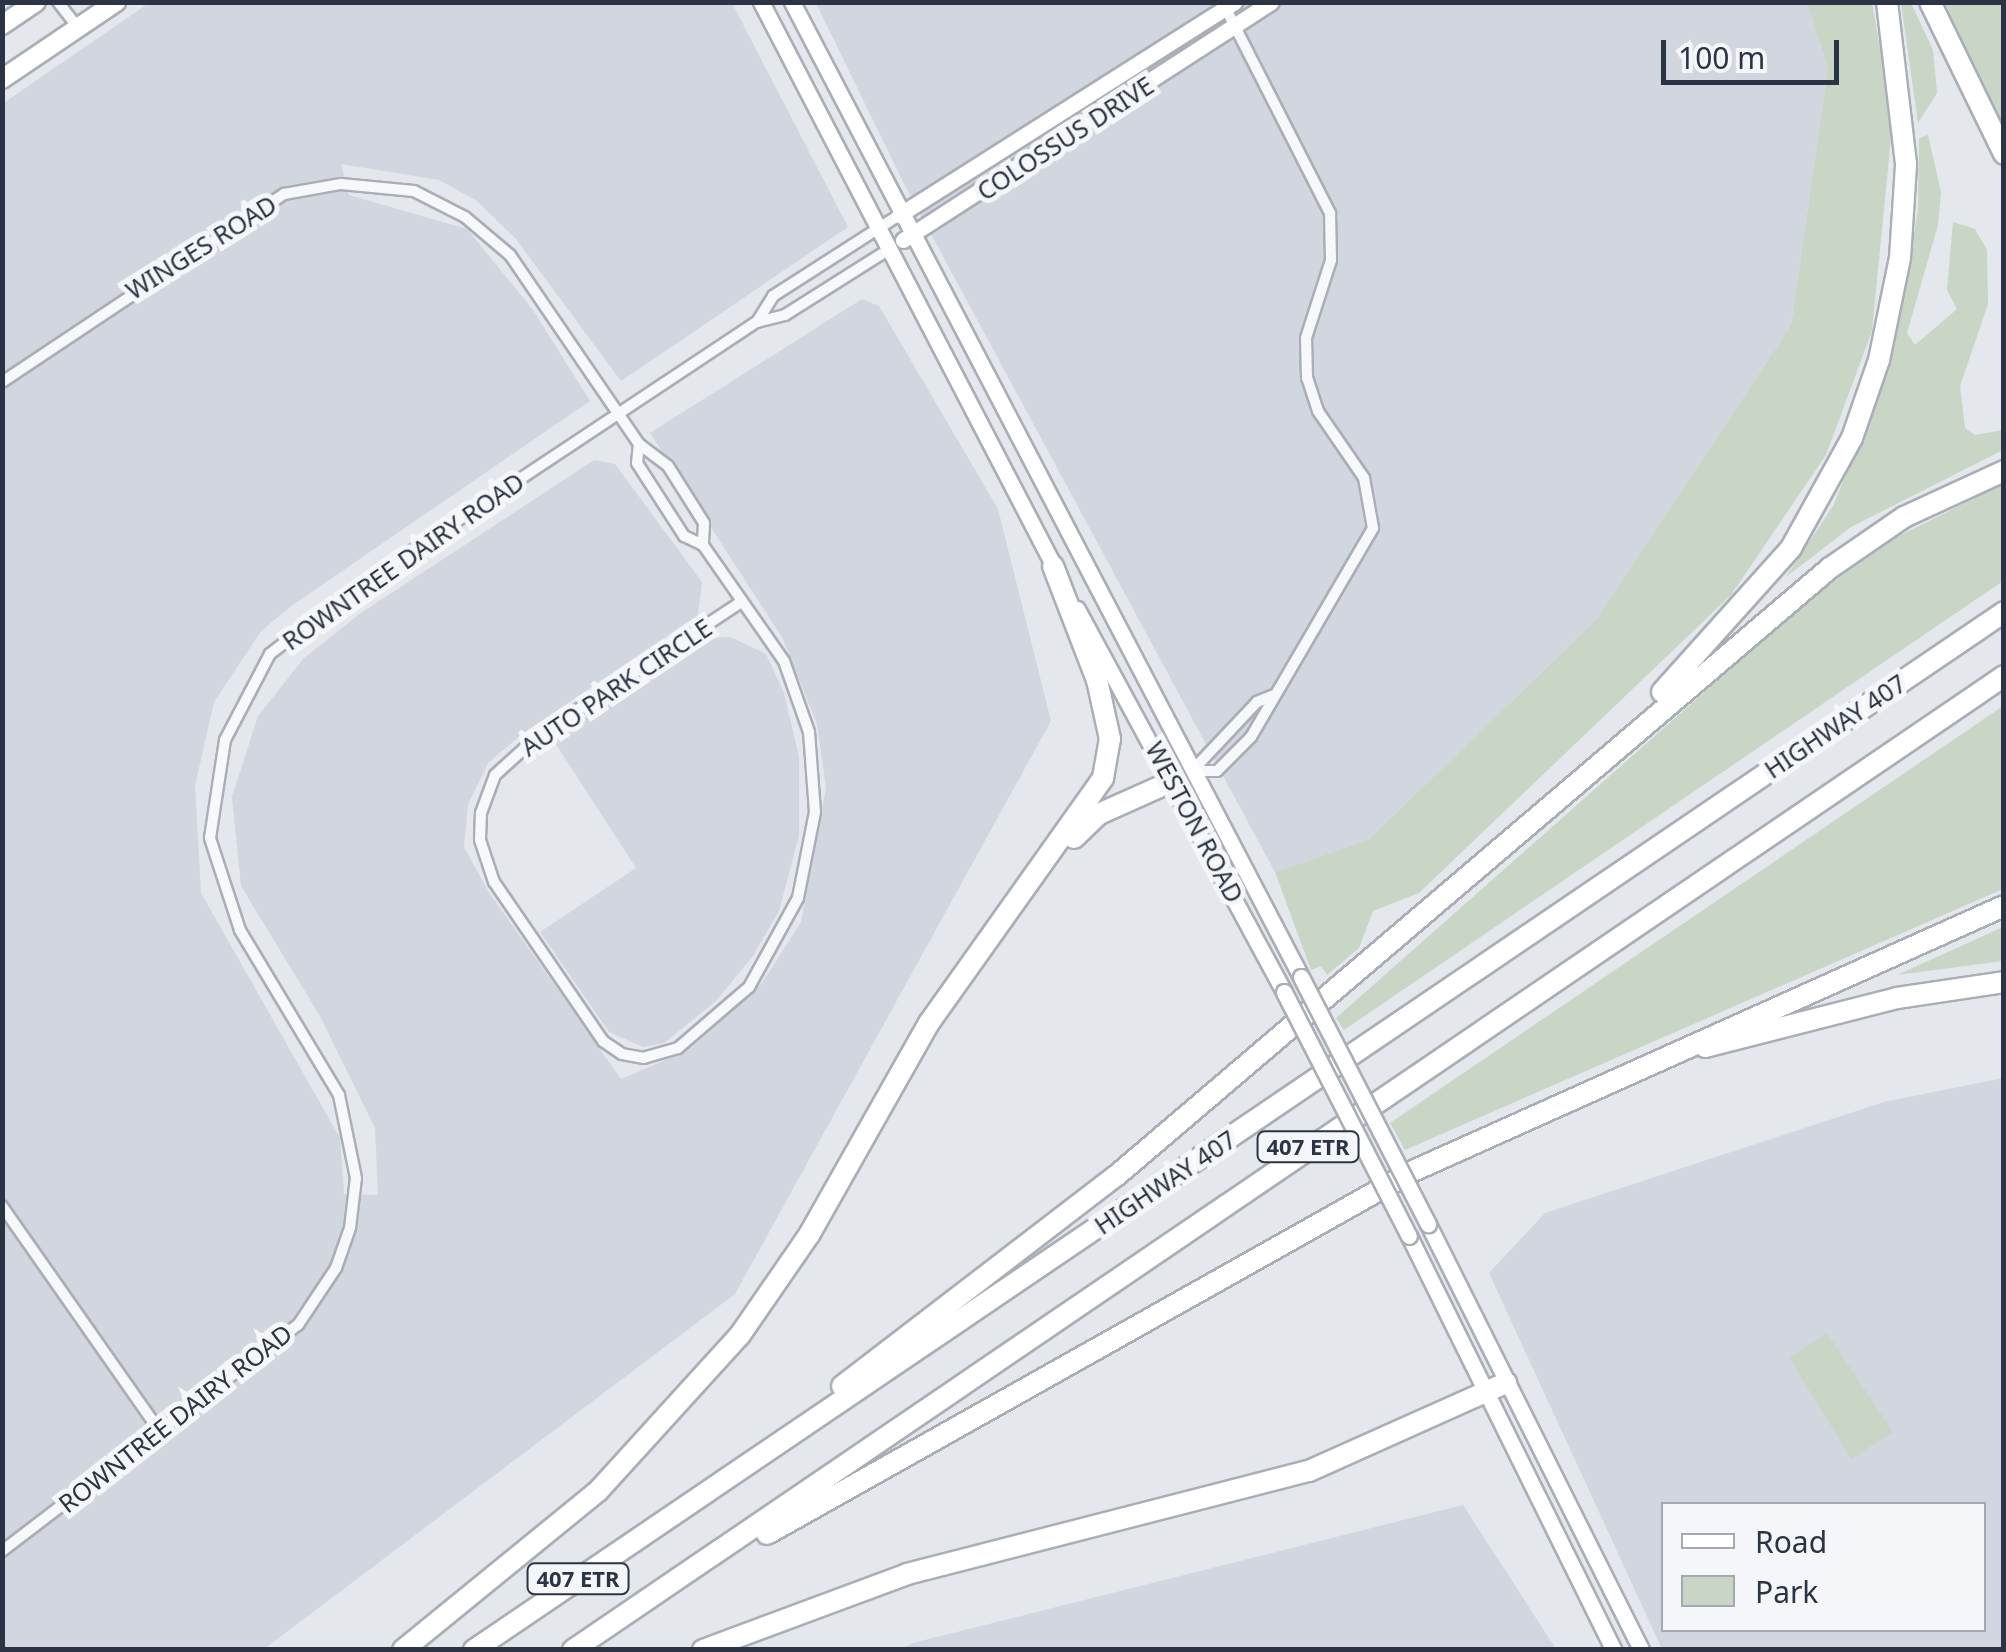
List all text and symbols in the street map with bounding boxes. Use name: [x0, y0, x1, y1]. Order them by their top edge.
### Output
scale bar: [1666, 20, 1844, 82]
text: 100 m: [1678, 37, 1765, 78]
street label: COLOSSUS DRIVE: [971, 70, 1159, 206]
street label: WINGES ROAD: [120, 189, 282, 305]
street label: ROWNTREE DAIRY ROAD: [276, 466, 530, 656]
street label: AUTO PARK CIRCLE: [515, 612, 717, 762]
street label: HIGHWAY 407: [1759, 668, 1911, 784]
street label: WESTON ROAD: [1140, 736, 1250, 908]
street label: HIGHWAY 407: [1089, 1124, 1241, 1240]
road number: 407 ETR: [1256, 1130, 1360, 1164]
street label: ROWNTREE DAIRY ROAD: [52, 1318, 298, 1518]
legend: [1661, 1502, 1986, 1632]
text: Road: [1755, 1521, 1827, 1562]
road number: 407 ETR: [526, 1562, 630, 1596]
text: Park: [1755, 1571, 1818, 1612]

